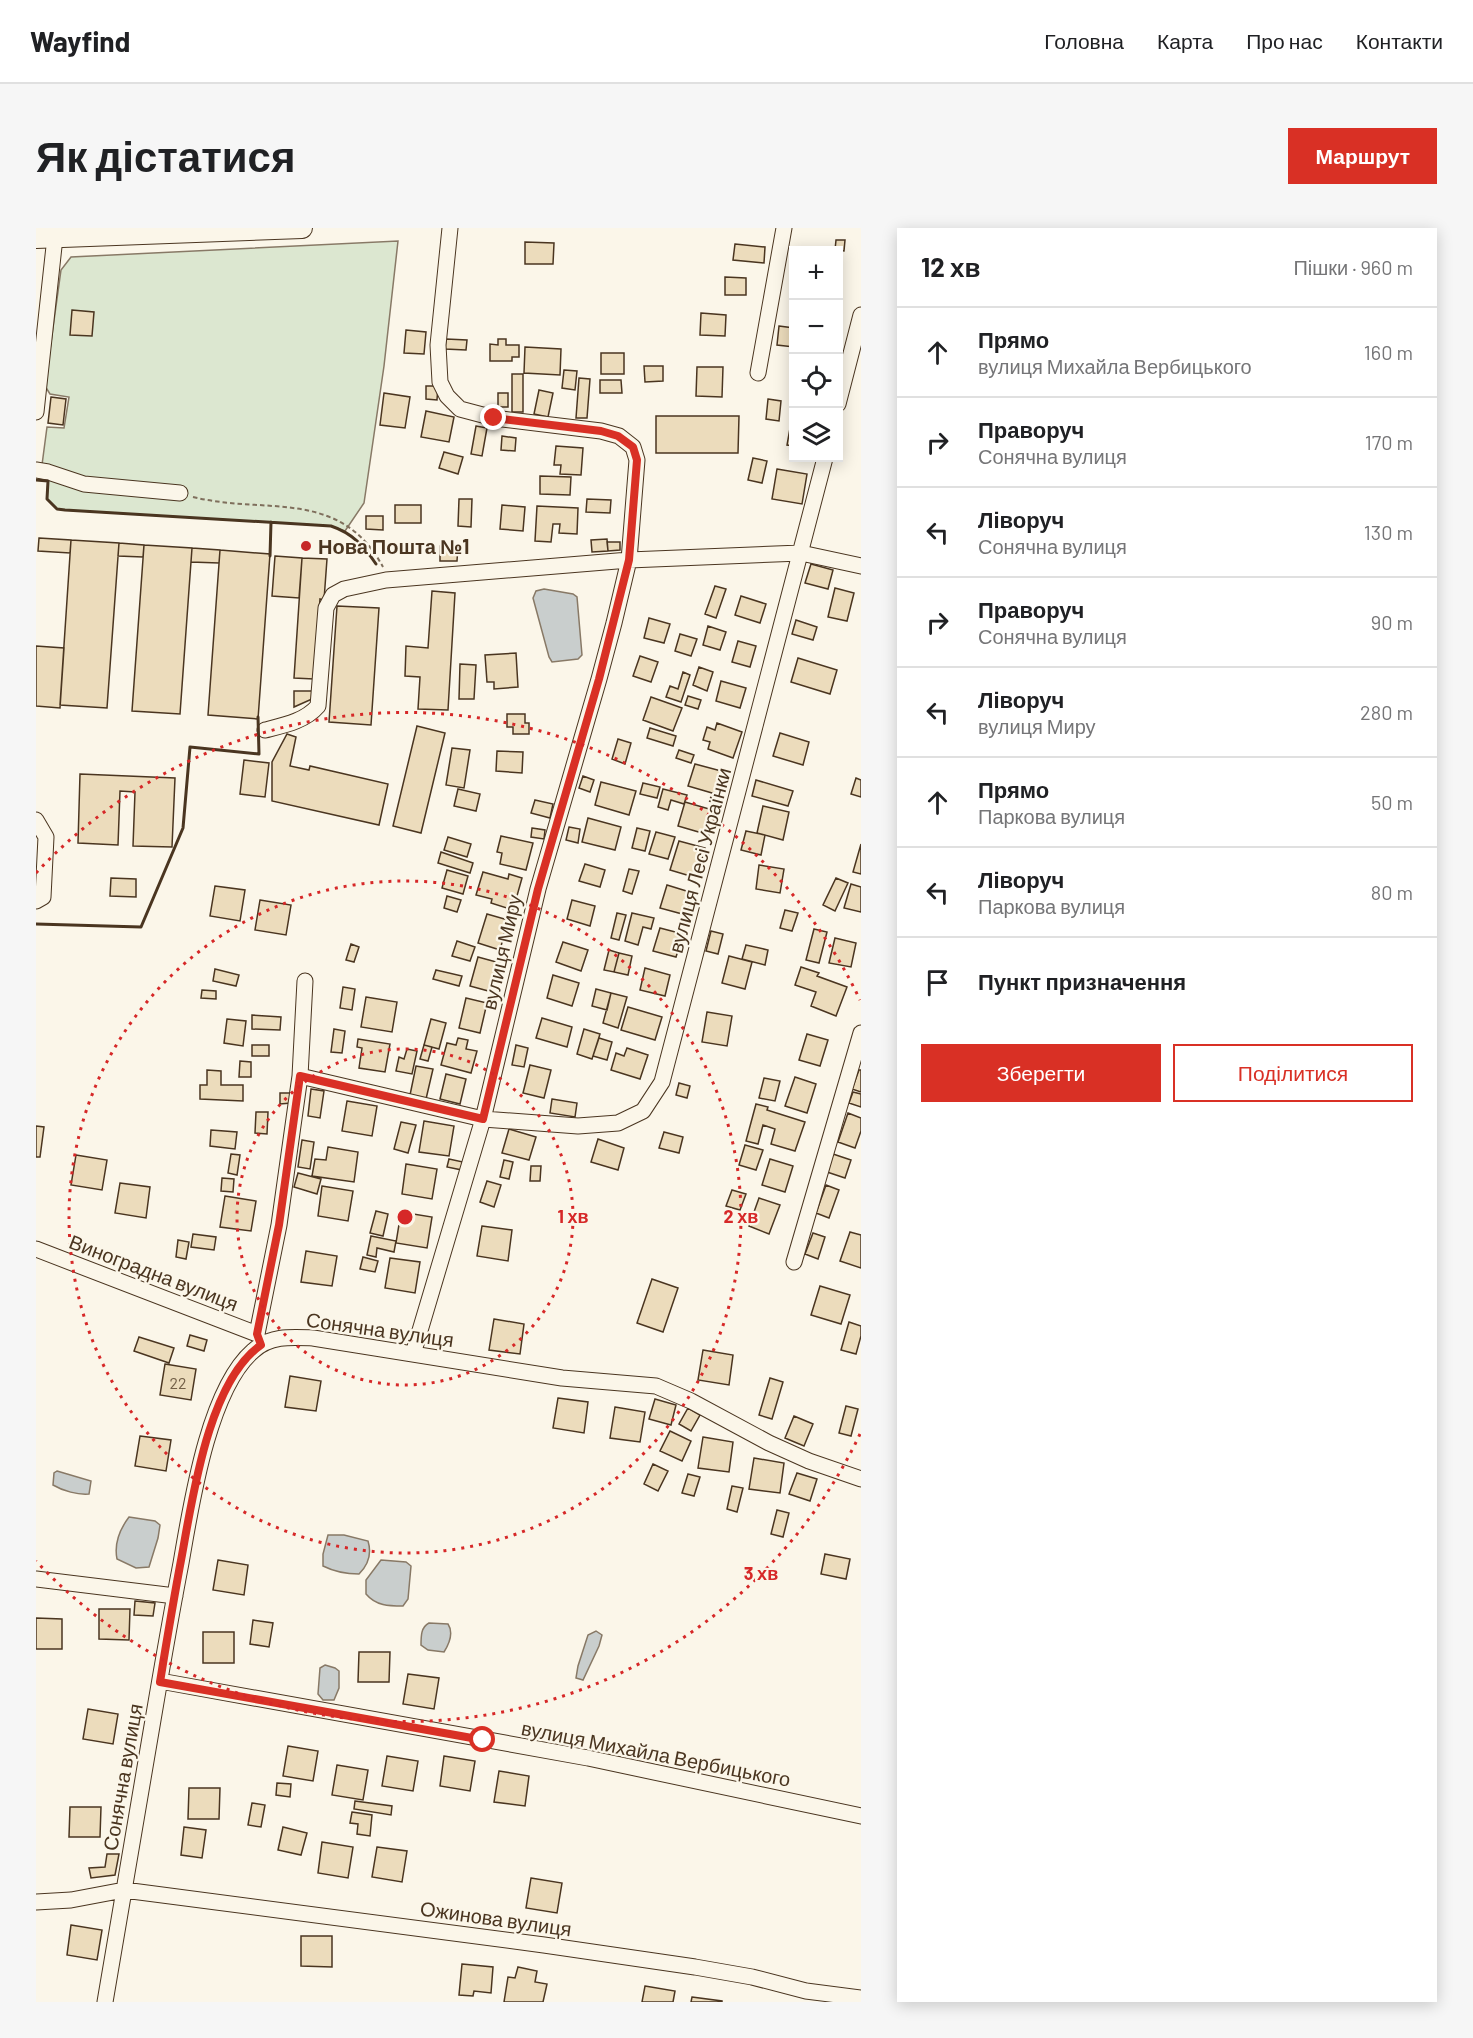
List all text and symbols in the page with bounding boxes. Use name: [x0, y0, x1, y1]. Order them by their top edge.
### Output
text: Wayfind: [30, 24, 130, 58]
text: Головна: [1044, 28, 1124, 53]
text: Карта: [1157, 28, 1213, 53]
text: Про нас: [1246, 28, 1323, 53]
text: Контакти: [1356, 28, 1443, 53]
button: Маршрут: [1288, 128, 1437, 184]
text: Як дістатися: [36, 130, 295, 180]
map controls: [789, 246, 843, 462]
button: +: [789, 246, 843, 300]
text: 12 хв: [921, 251, 980, 282]
text: Пішки · 960 m: [1293, 255, 1413, 279]
button: −: [789, 300, 843, 354]
text: Прямо: [978, 326, 1049, 352]
icon: ahead: [921, 336, 954, 369]
text: 160 m: [1364, 340, 1413, 364]
button: locate: [789, 354, 843, 408]
text: вулиця Михайла Вербицького: [978, 354, 1252, 378]
route end: [480, 404, 506, 430]
button: layers: [789, 408, 843, 462]
text: Праворуч: [978, 416, 1084, 442]
icon: right: [921, 426, 954, 459]
text: 170 m: [1365, 430, 1413, 454]
text: Сонячна вулиця: [978, 444, 1127, 468]
text: Ліворуч: [978, 506, 1064, 532]
icon: left: [921, 516, 954, 549]
text: 130 m: [1364, 520, 1413, 544]
place label: Нова Пошта №1: [318, 534, 469, 558]
text: Сонячна вулиця: [978, 534, 1127, 558]
marker: Нова Пошта №1: [299, 539, 313, 553]
text: Праворуч: [978, 596, 1084, 622]
icon: right: [921, 606, 954, 639]
text: 90 m: [1371, 610, 1413, 634]
text: Сонячна вулиця: [978, 624, 1127, 648]
text: Ліворуч: [978, 686, 1064, 712]
icon: left: [921, 696, 954, 729]
text: 280 m: [1360, 700, 1413, 724]
text: вулиця Миру: [978, 714, 1096, 738]
street label: вулиця Лесі Українки: [663, 765, 735, 955]
text: Прямо: [978, 776, 1049, 802]
icon: ahead: [921, 786, 954, 819]
text: 50 m: [1371, 790, 1413, 814]
text: Паркова вулиця: [978, 804, 1125, 828]
text: Ліворуч: [978, 866, 1064, 892]
icon: left: [921, 876, 954, 909]
text: 80 m: [1371, 880, 1413, 904]
street label: вулиця Миру: [476, 892, 526, 1012]
text: Паркова вулиця: [978, 894, 1125, 918]
icon: arrive: [921, 966, 954, 999]
text: Пункт призначення: [978, 968, 1186, 994]
button: Зберегти: [921, 1044, 1161, 1102]
button: Поділитися: [1173, 1044, 1413, 1102]
text: 1 хв: [557, 1205, 589, 1227]
text: 2 хв: [724, 1205, 758, 1227]
centre of rings: [395, 1207, 415, 1227]
street label: Виноградна вулиця: [66, 1229, 242, 1315]
street label: Сонячна вулиця: [305, 1307, 455, 1351]
house number: 22: [169, 1373, 187, 1392]
text: 3 хв: [744, 1562, 778, 1584]
street label: Сонячна вулиця: [97, 1702, 147, 1852]
street label: вулиця Михайла Вербицького: [519, 1715, 793, 1791]
route start: [469, 1726, 495, 1752]
street label: Ожинова вулиця: [419, 1895, 573, 1941]

